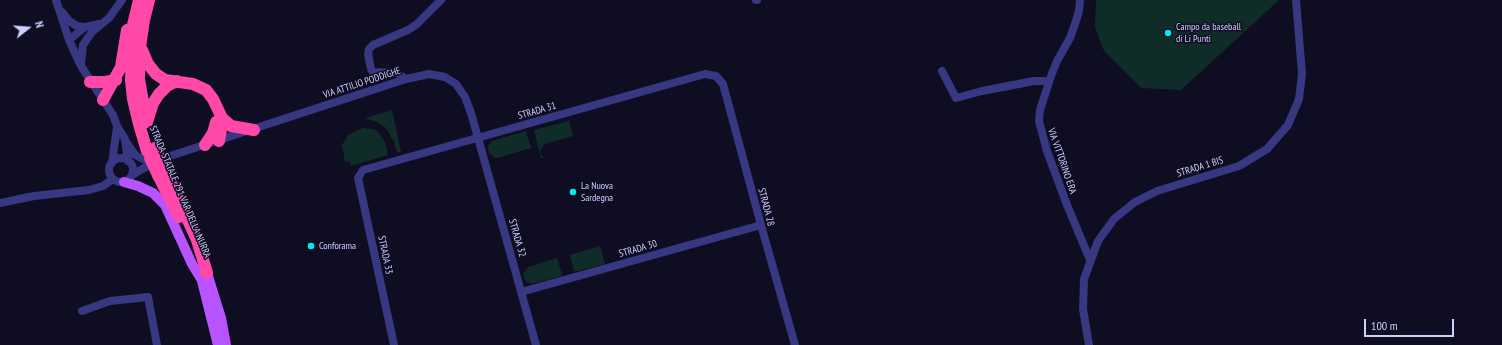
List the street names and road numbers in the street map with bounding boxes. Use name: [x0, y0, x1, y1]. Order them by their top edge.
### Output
street label: VIA ATTILIO PODDIGHE: [322, 65, 402, 101]
street label: STRADA 31: [517, 100, 557, 122]
street label: STRADA STATALE 291 VAR DELLA NURRA: [147, 124, 213, 260]
street label: VIA VITTORINO ERA: [1045, 127, 1079, 195]
street label: STRADA 1 BIS: [1175, 154, 1225, 180]
street label: STRADA 28: [755, 187, 777, 227]
street label: STRADA 32: [506, 218, 528, 258]
street label: STRADA 33: [375, 235, 395, 275]
street label: STRADA 30: [618, 238, 658, 260]

